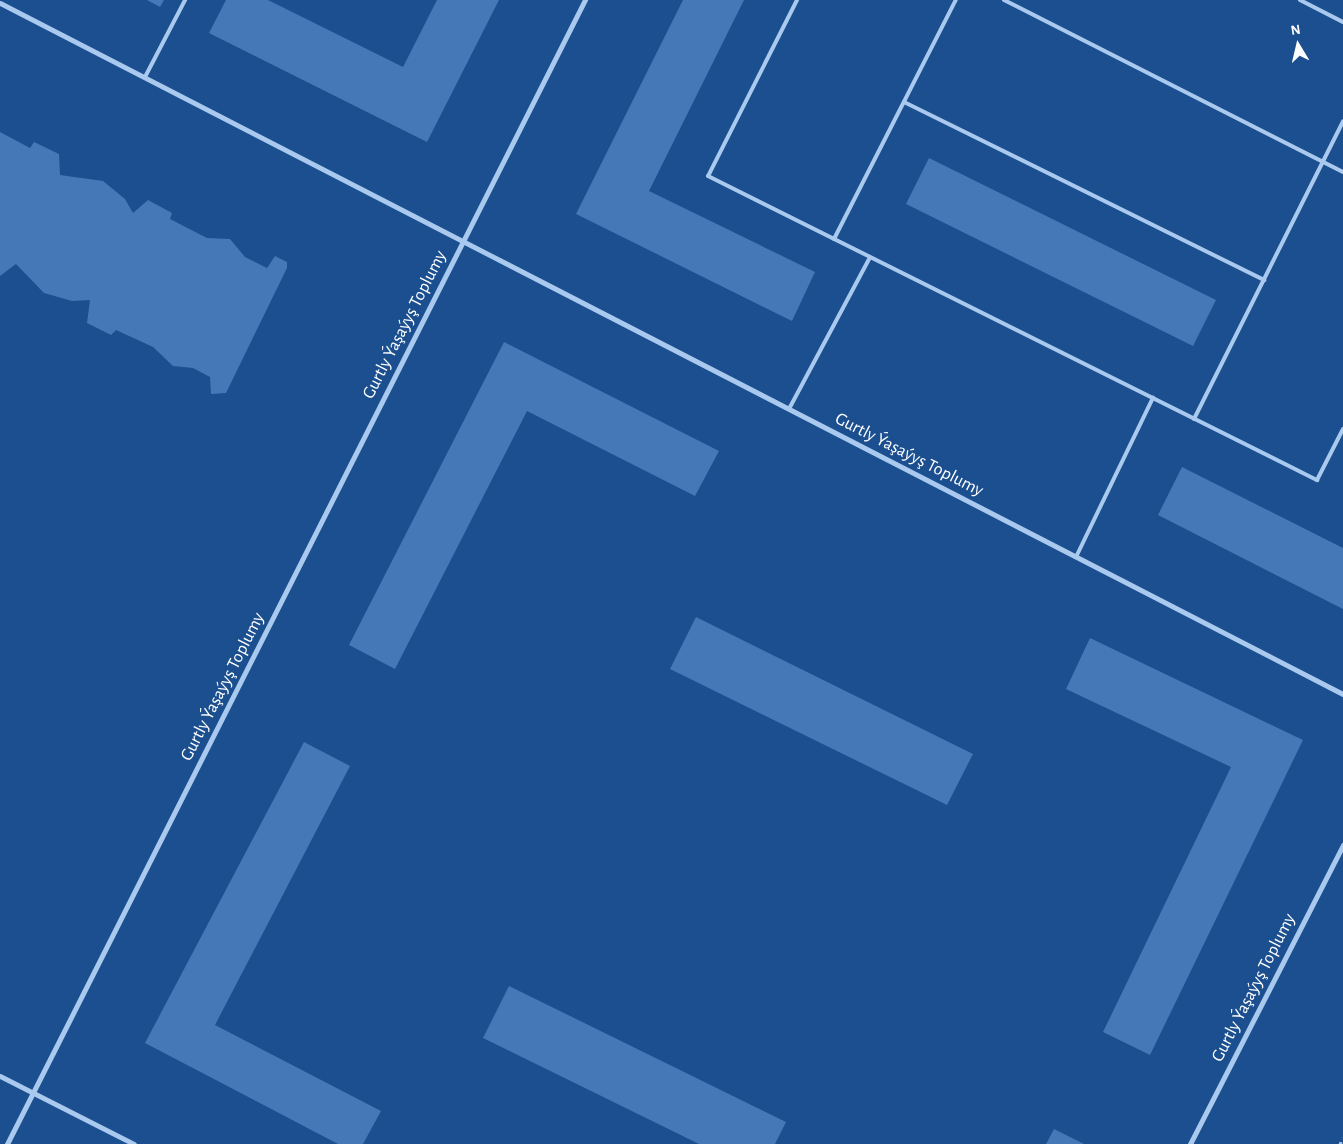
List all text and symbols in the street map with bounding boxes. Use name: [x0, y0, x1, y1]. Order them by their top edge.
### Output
north arrow: [1273, 20, 1323, 70]
text: N: [1290, 23, 1302, 38]
street label: Gurtly Ýaşaýyş Toplumy: [358, 247, 452, 403]
street label: Gurtly Ýaşaýyş Toplumy: [831, 408, 987, 502]
street label: Gurtly Ýaşaýyş Toplumy: [176, 609, 270, 765]
street label: Gurtly Ýaşaýyş Toplumy: [1207, 910, 1301, 1066]

